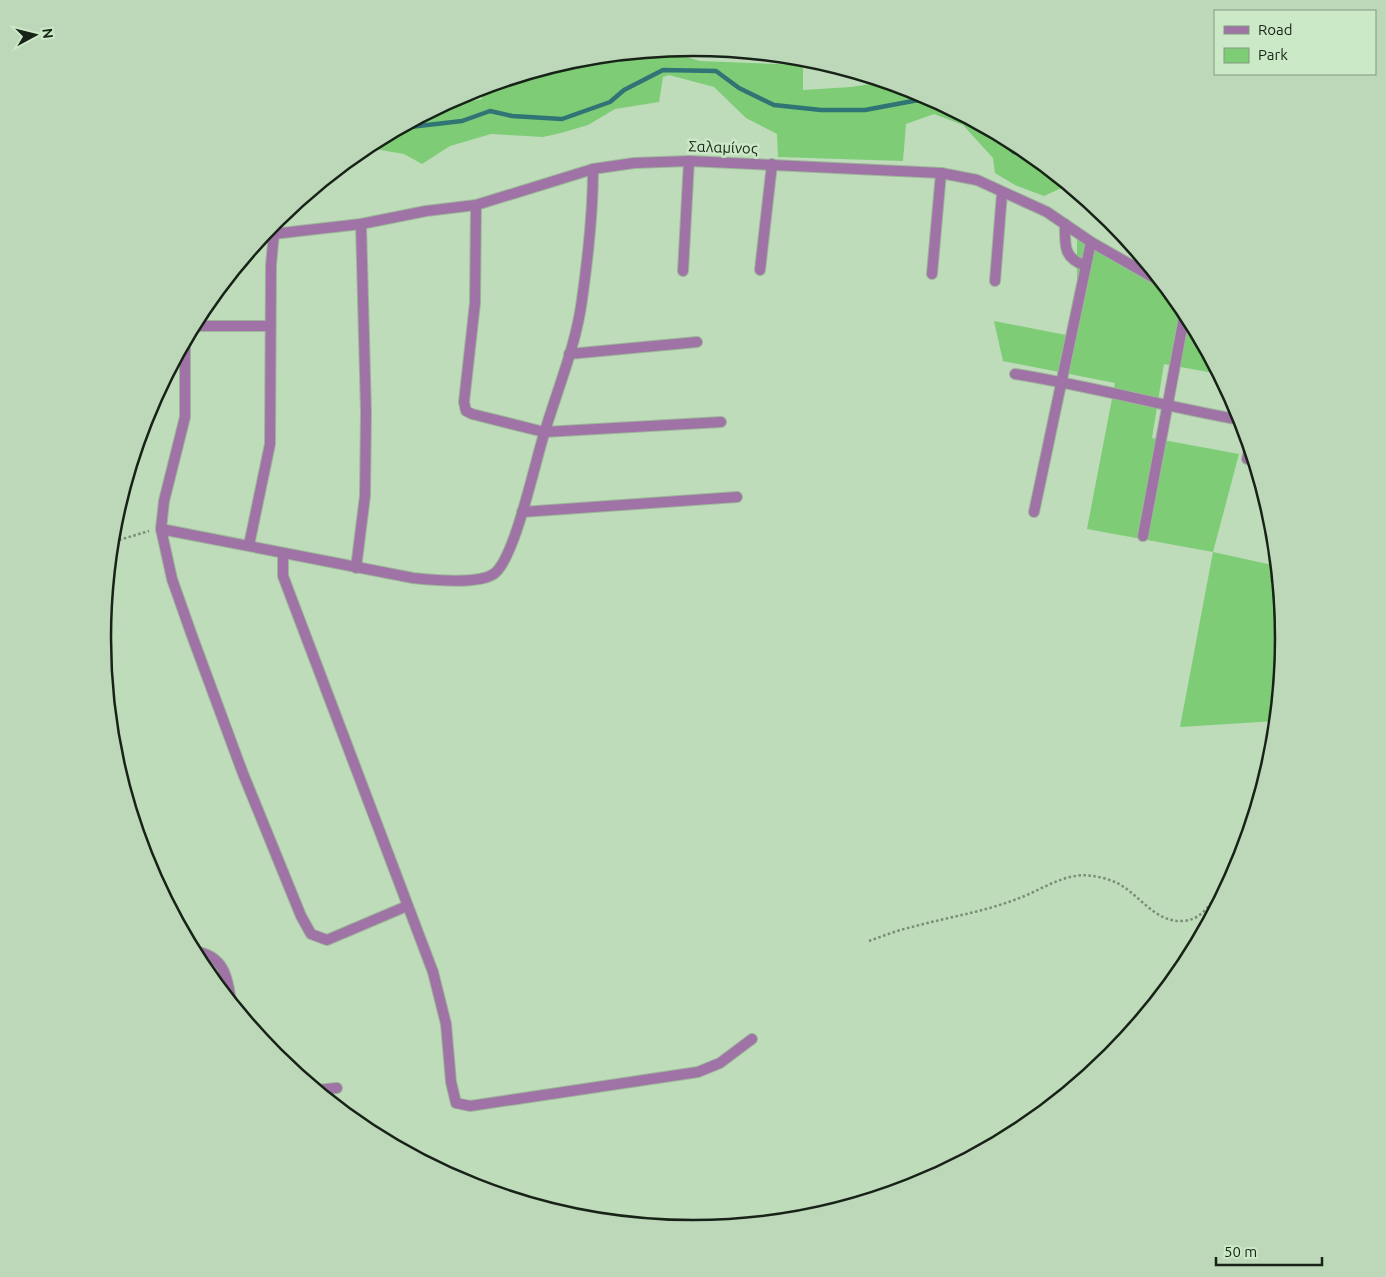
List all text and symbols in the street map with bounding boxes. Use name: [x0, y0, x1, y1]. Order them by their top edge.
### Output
north arrow: [10, 10, 60, 60]
legend: [1214, 10, 1376, 75]
text: Road: [1258, 21, 1293, 38]
text: N: [39, 27, 56, 40]
text: Park: [1258, 46, 1288, 63]
street label: Σαλαμίνος: [688, 137, 758, 157]
scale bar: [1216, 1234, 1322, 1266]
text: 50 m: [1224, 1243, 1257, 1260]

